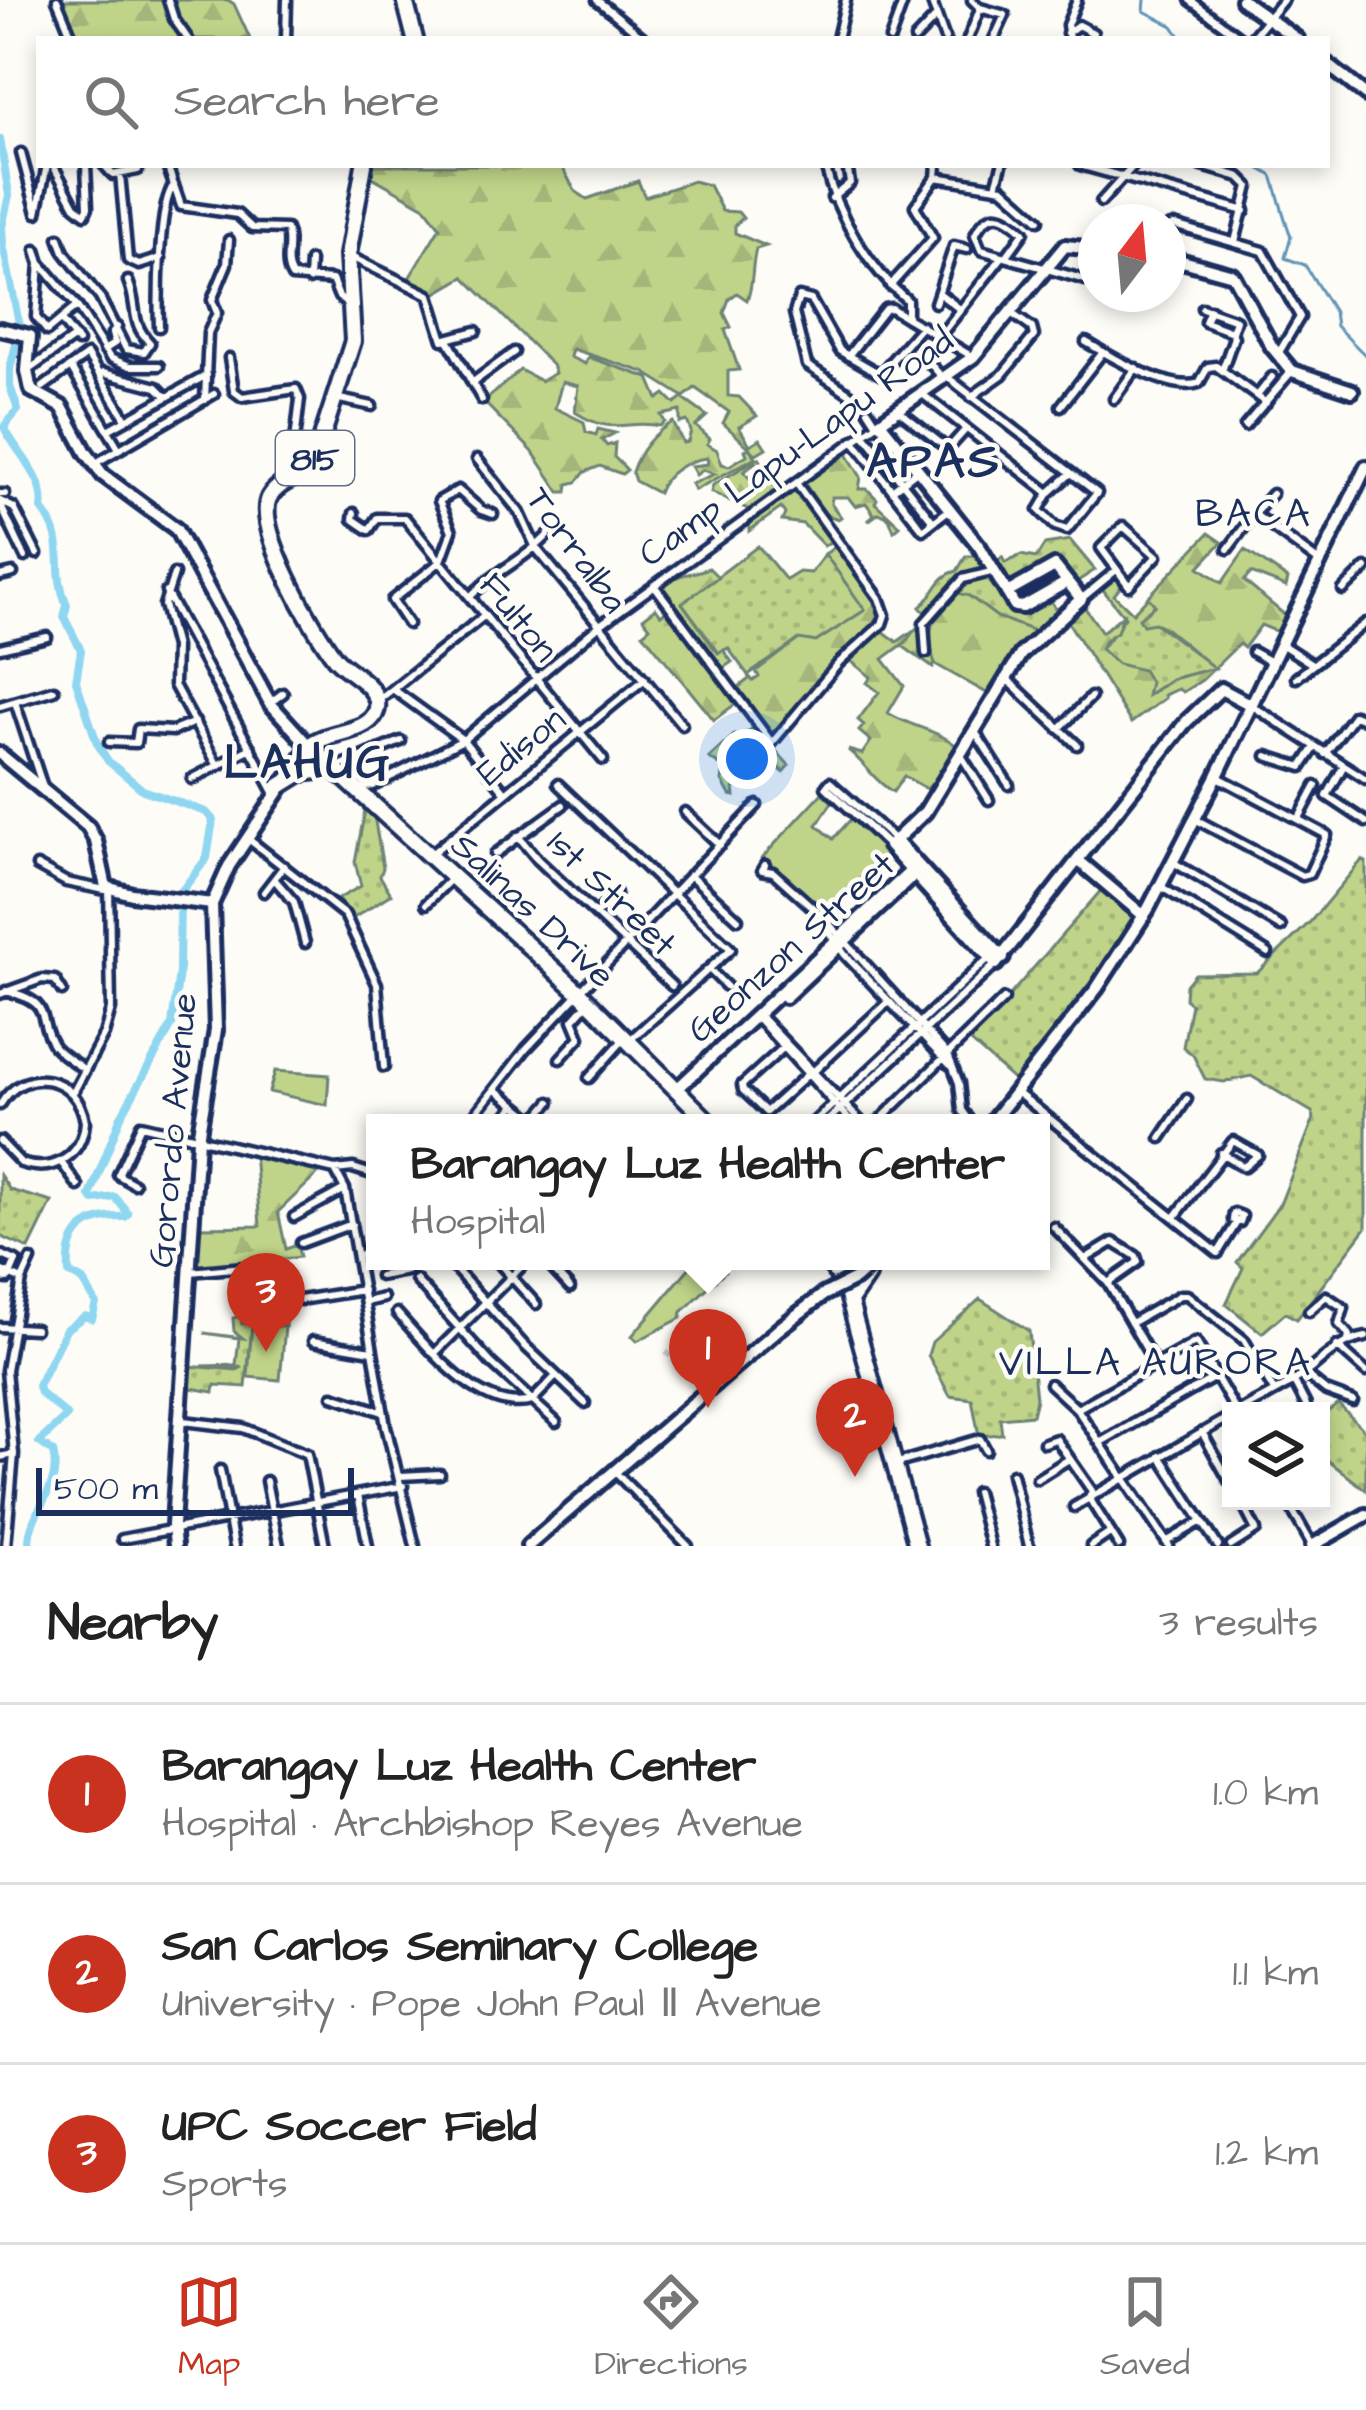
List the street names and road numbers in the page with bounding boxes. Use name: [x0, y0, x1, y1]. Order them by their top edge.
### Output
street label: Camp Lapu-Lapu Road: [629, 316, 964, 580]
road number: 815: [276, 431, 354, 485]
street label: Torralba: [513, 477, 639, 624]
street label: Fulton: [466, 562, 570, 673]
street label: Edison: [466, 695, 577, 799]
street label: 1st Street: [535, 819, 688, 969]
street label: Salinas Drive: [439, 821, 626, 1000]
street label: Geonzon Street: [676, 840, 907, 1055]
street label: Gorordo Avenue: [136, 991, 211, 1270]

